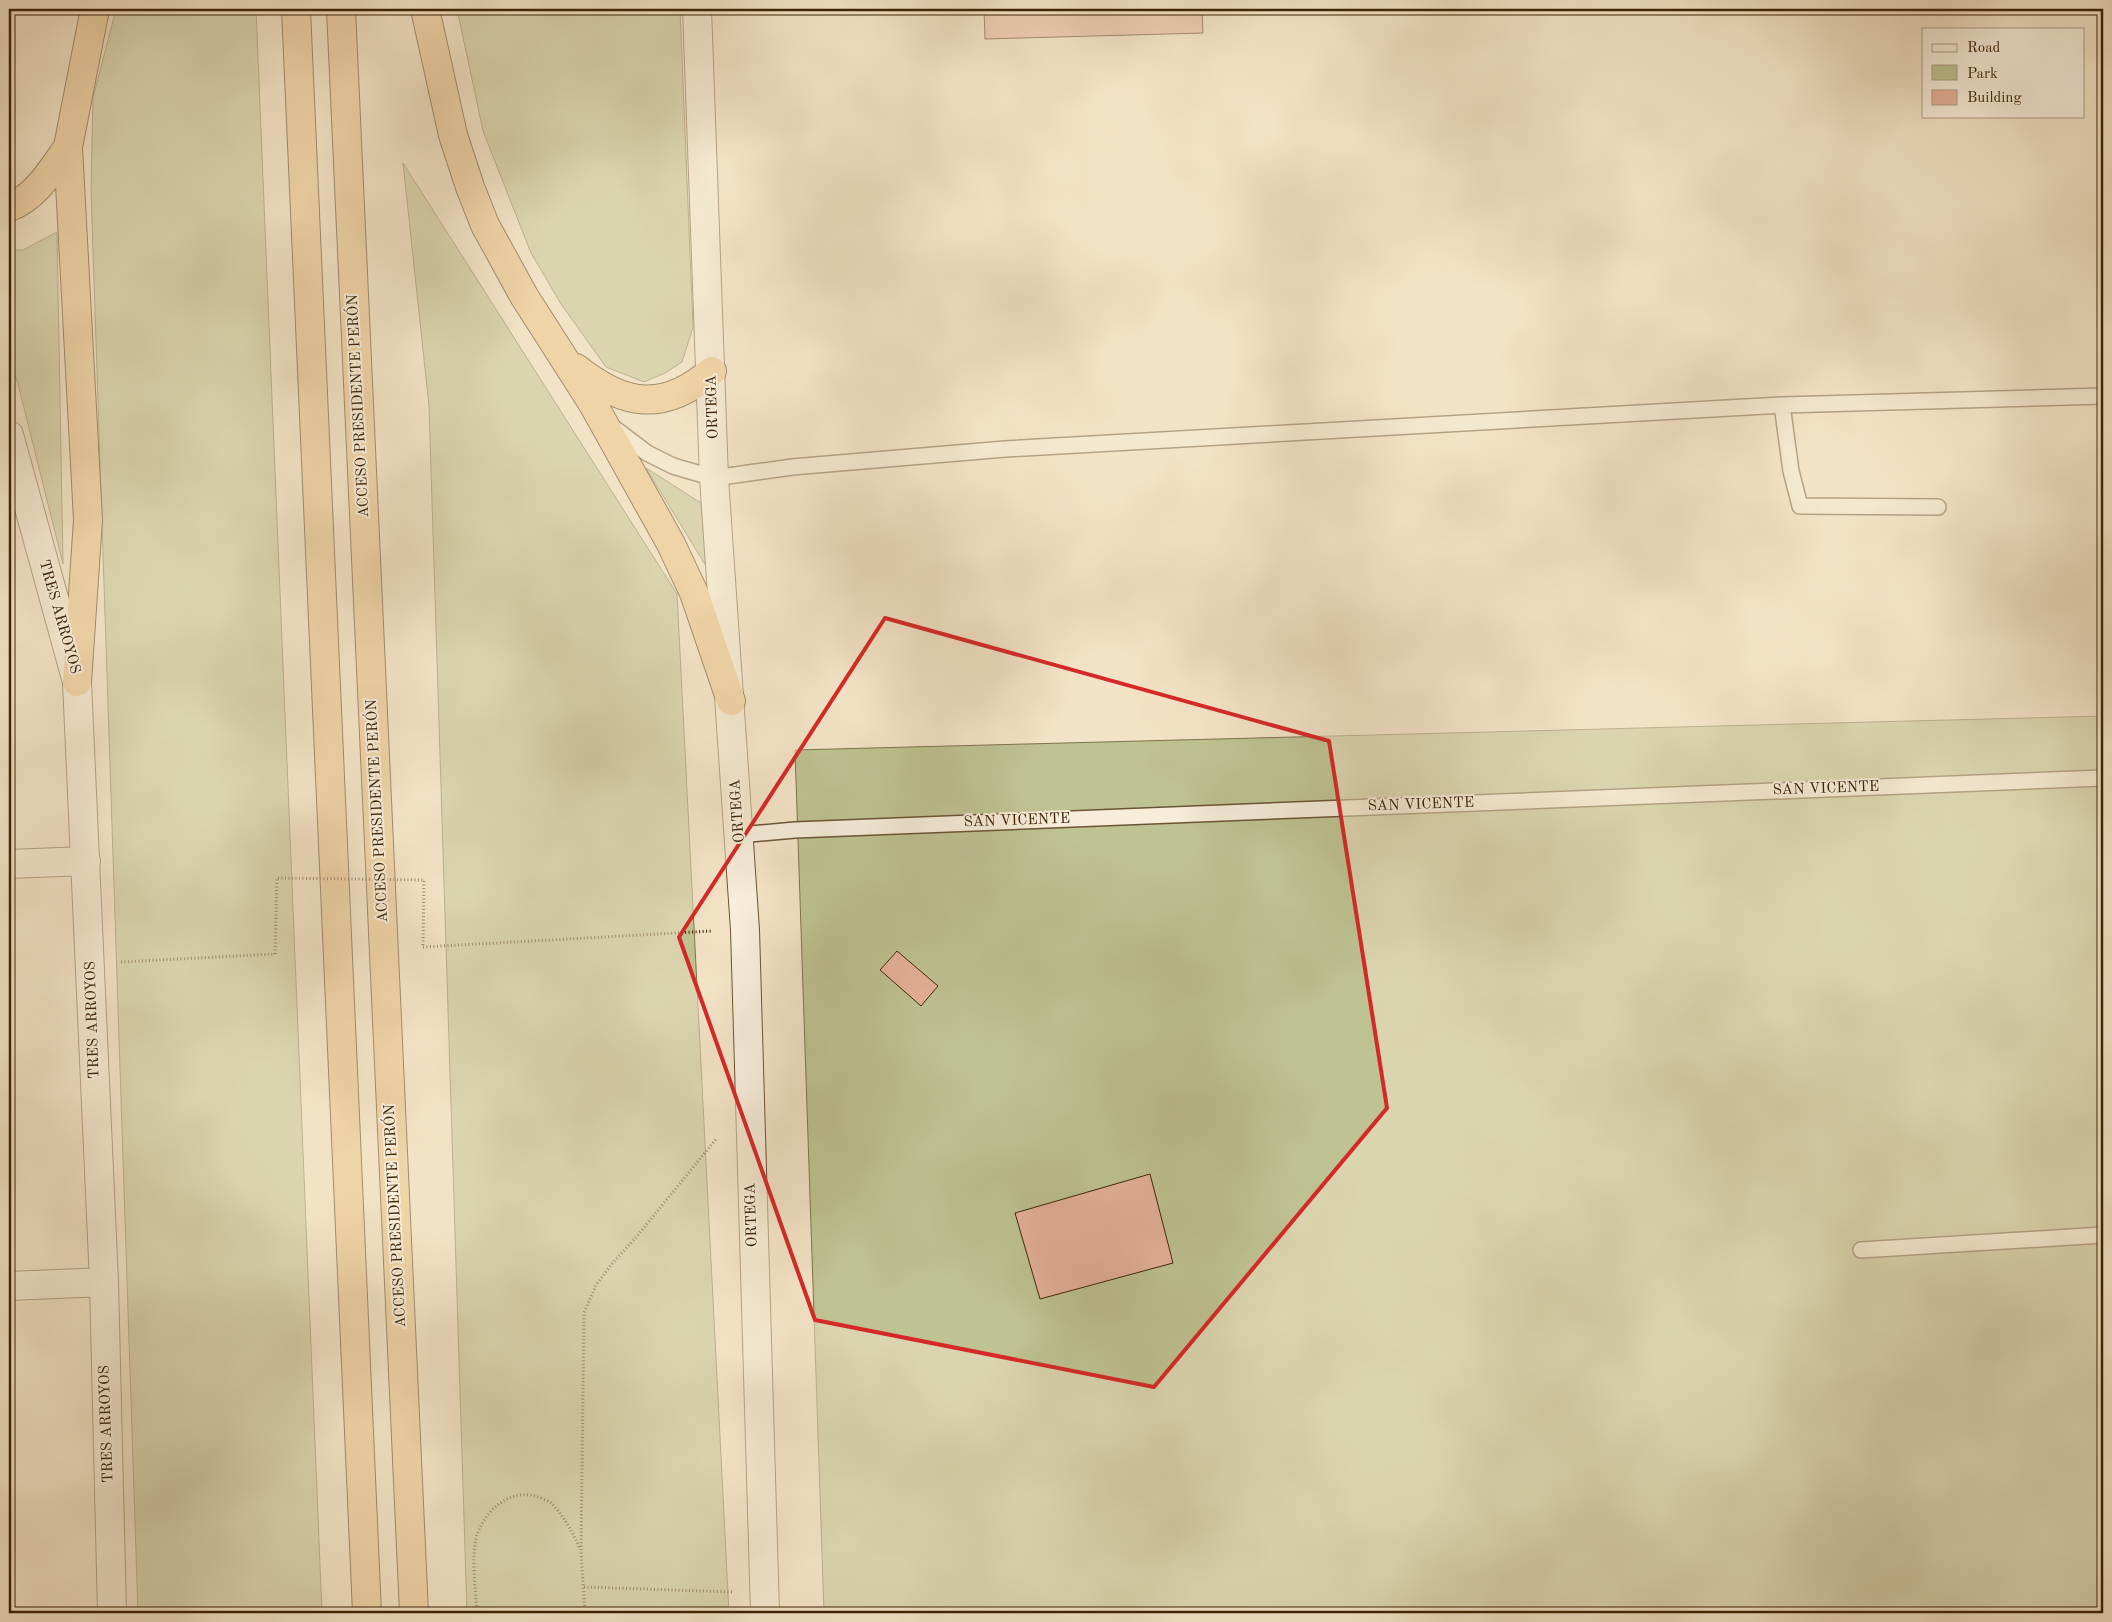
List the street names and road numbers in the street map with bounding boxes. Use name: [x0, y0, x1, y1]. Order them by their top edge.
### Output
street label: ACCESO PRESIDENTE PERÓN: [342, 293, 372, 518]
street label: ORTEGA: [704, 374, 722, 439]
street label: TRES ARROYOS: [36, 558, 82, 676]
street label: ACCESO PRESIDENTE PERÓN: [361, 698, 391, 923]
street label: ORTEGA: [728, 778, 748, 843]
street label: SAN VICENTE: [1772, 780, 1880, 798]
street label: SAN VICENTE: [1367, 796, 1475, 814]
street label: SAN VICENTE: [963, 812, 1071, 830]
street label: TRES ARROYOS: [83, 961, 103, 1079]
street label: ACCESO PRESIDENTE PERÓN: [379, 1103, 409, 1328]
street label: ORTEGA: [743, 1182, 761, 1247]
street label: TRES ARROYOS: [97, 1365, 117, 1483]

